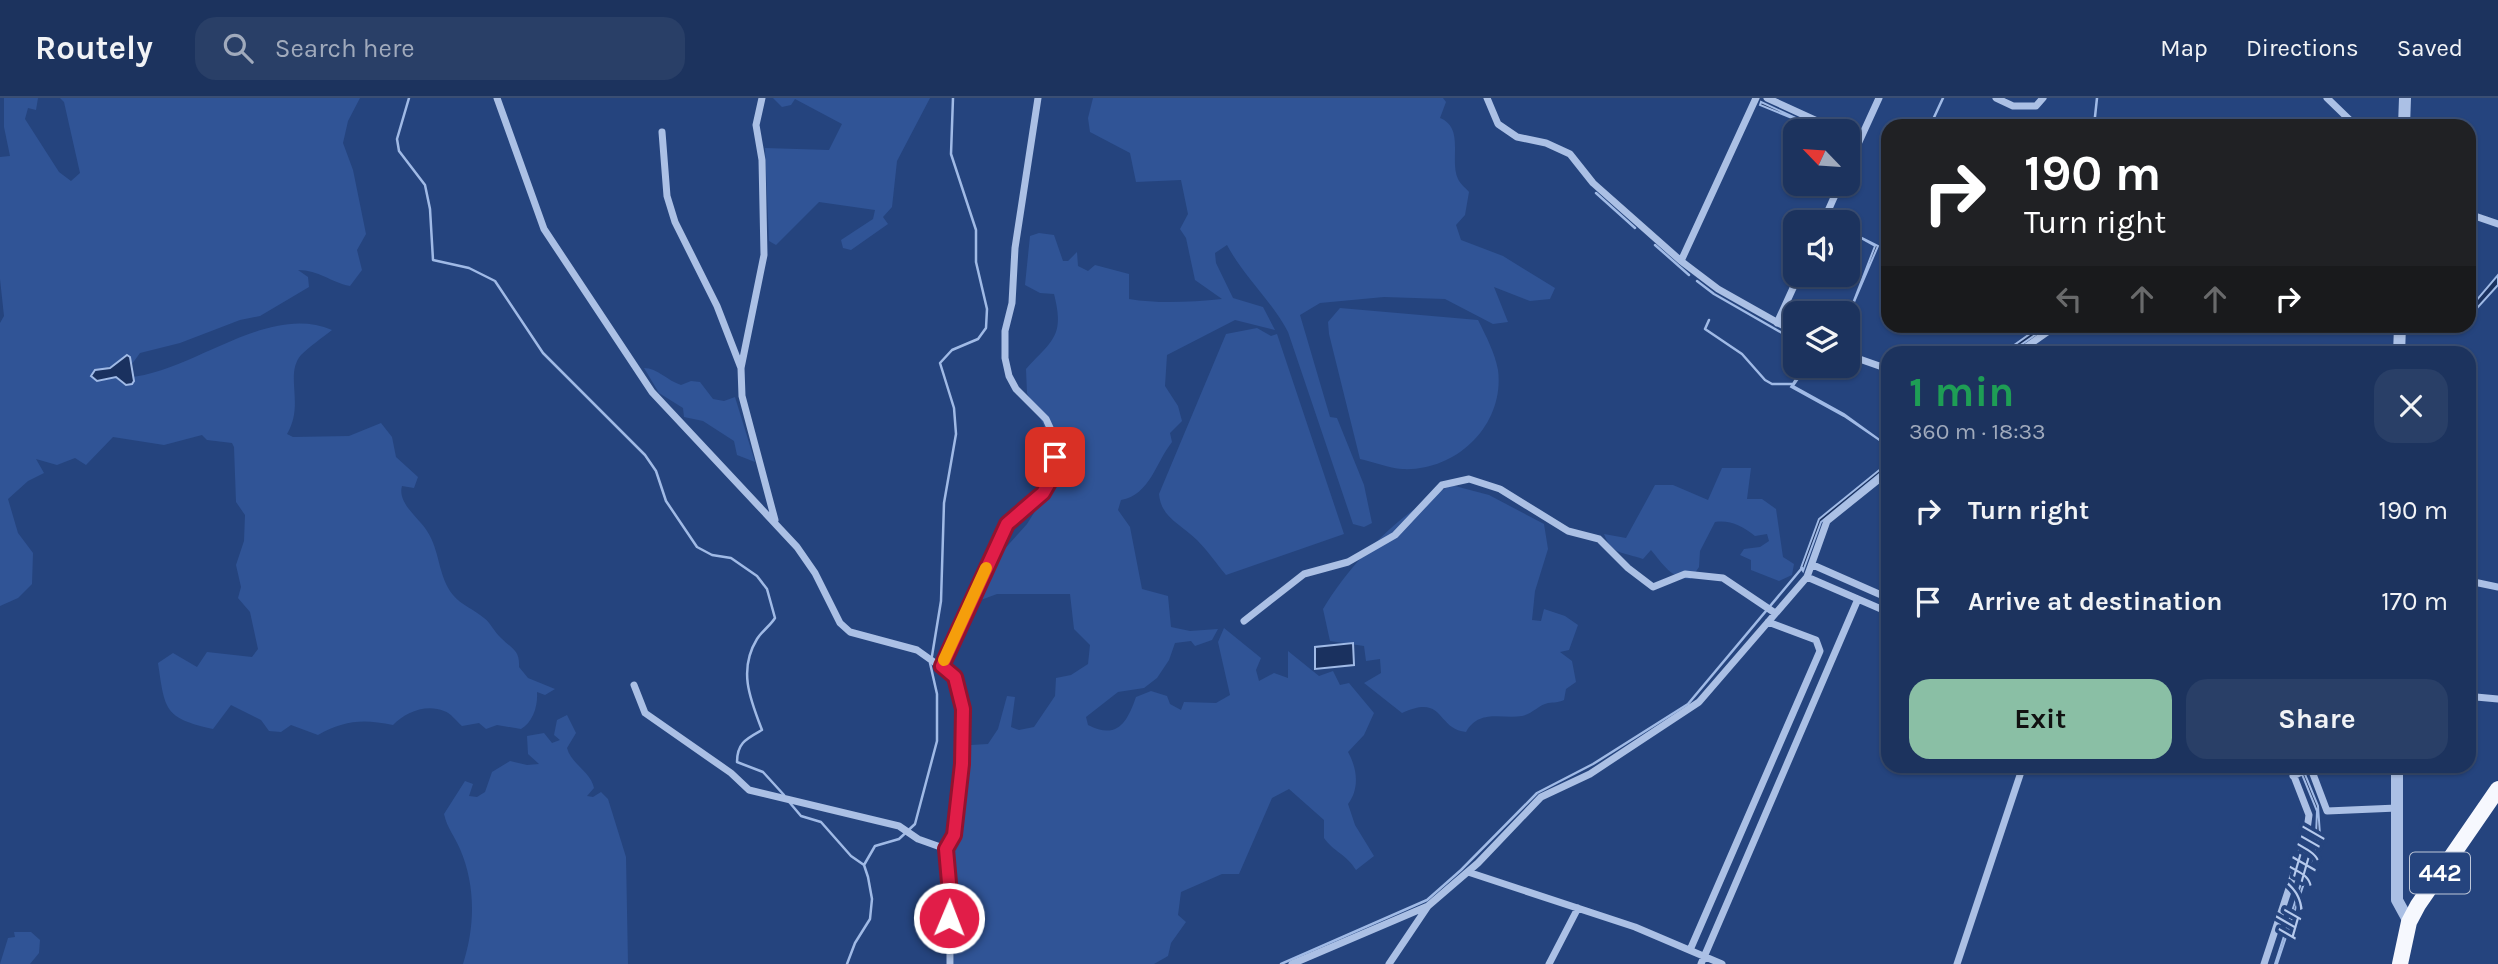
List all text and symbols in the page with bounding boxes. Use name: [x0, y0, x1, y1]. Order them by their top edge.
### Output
search box: [195, 17, 685, 80]
text: Routely: [35, 29, 153, 67]
icon: search: [219, 29, 257, 67]
text: Search here: [275, 33, 415, 64]
text: Map: [2160, 34, 2208, 62]
text: Directions: [2246, 34, 2359, 62]
text: Saved: [2397, 34, 2463, 62]
north arrow: [1783, 119, 1860, 196]
map controls: [1783, 119, 1860, 378]
text: 190 m: [2024, 145, 2161, 202]
icon: right: [1909, 147, 2000, 238]
text: Turn right: [2024, 204, 2166, 241]
button: sound: [1783, 210, 1860, 287]
icon: left: [2050, 280, 2088, 318]
icon: ahead: [2123, 280, 2161, 318]
icon: ahead: [2196, 280, 2234, 318]
icon: right: [2269, 280, 2307, 318]
button: layers: [1783, 301, 1860, 378]
text: 1 min: [1909, 367, 2014, 417]
button: close: [2374, 369, 2448, 443]
text: 360 m · 18:33: [1909, 418, 2046, 445]
pin: [1025, 427, 1085, 487]
icon: arrive: [1036, 438, 1074, 476]
icon: right: [1909, 492, 1947, 530]
text: Turn right: [1968, 495, 2089, 526]
text: 190 m: [2378, 495, 2448, 526]
icon: arrive: [1909, 583, 1947, 621]
text: Arrive at destination: [1968, 586, 2222, 617]
text: 170 m: [2381, 586, 2448, 617]
button: Exit: [1909, 679, 2172, 759]
button: Share: [2186, 679, 2448, 759]
water label: 山ノ井川: [2268, 824, 2331, 943]
road number: 442: [2410, 852, 2470, 894]
position arrow: [912, 881, 986, 955]

